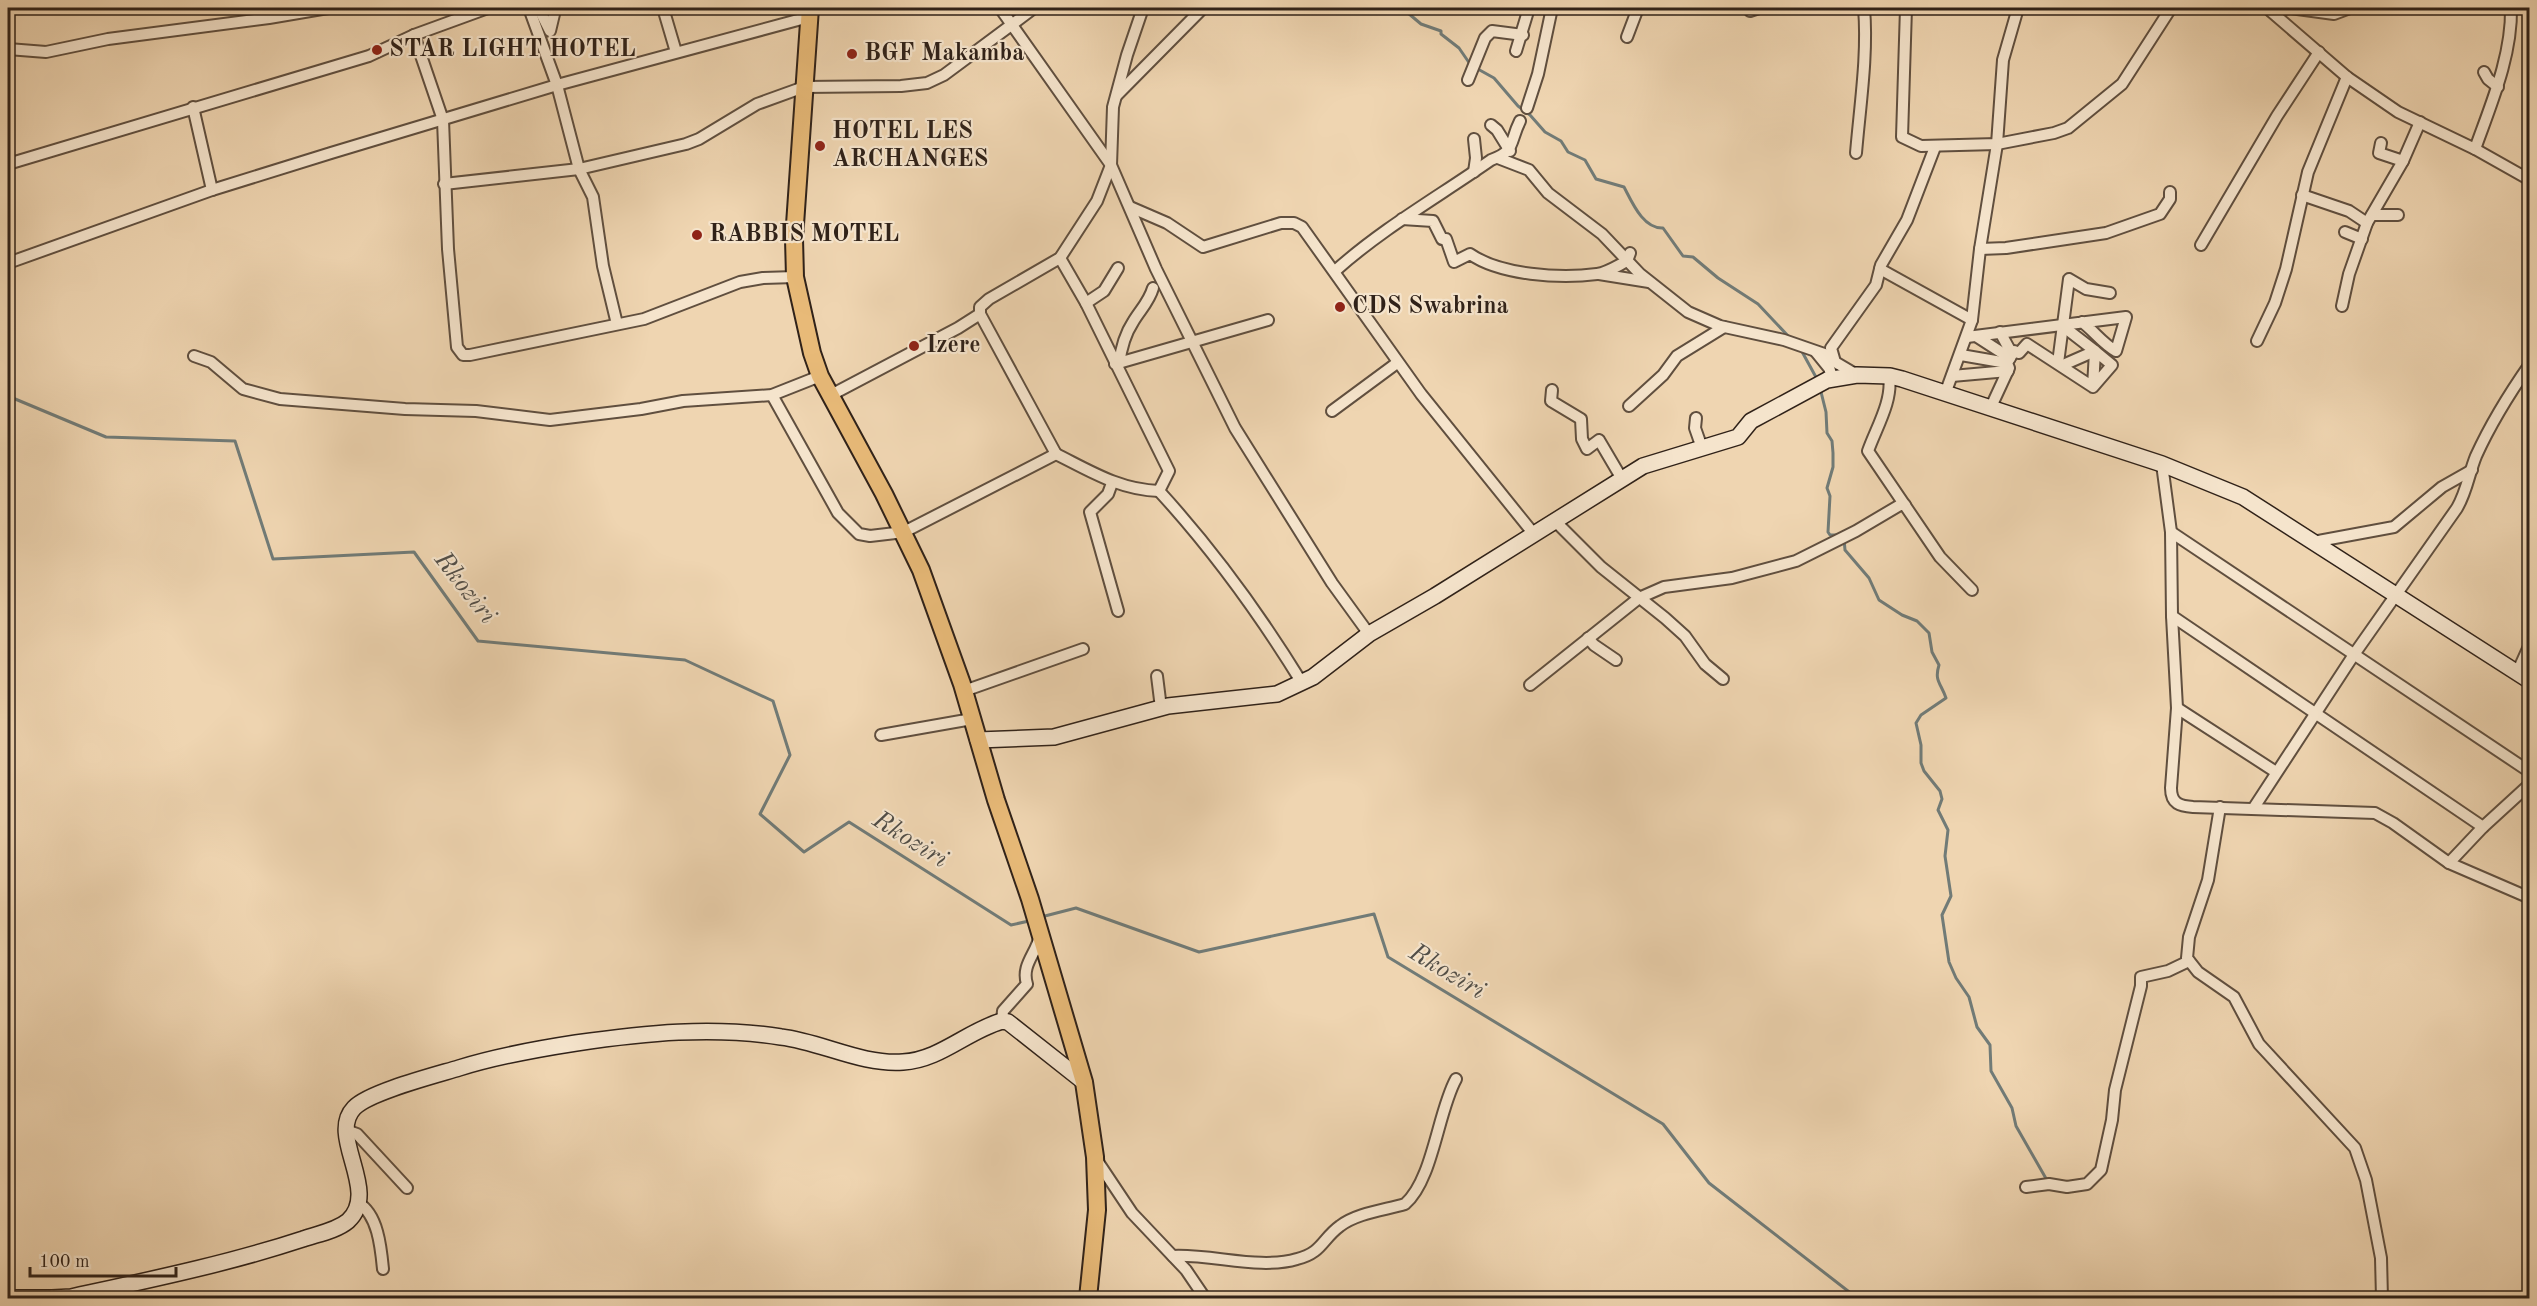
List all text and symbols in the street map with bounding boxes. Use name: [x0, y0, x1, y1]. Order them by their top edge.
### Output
place label: STAR LIGHT HOTEL: [389, 38, 636, 62]
place label: BGF Makamba: [864, 42, 1024, 66]
marker: STAR LIGHT HOTEL: [370, 43, 384, 57]
marker: BGF Makamba: [845, 47, 859, 61]
place label: HOTEL LES ARCHANGES: [832, 120, 988, 172]
marker: HOTEL LES ARCHANGES: [813, 139, 827, 153]
place label: RABBIS MOTEL: [709, 223, 899, 247]
marker: RABBIS MOTEL: [690, 228, 704, 242]
place label: CDS Swabrina: [1352, 295, 1509, 319]
marker: CDS Swabrina: [1333, 300, 1347, 314]
place label: Izere: [926, 334, 981, 358]
marker: Izere: [907, 339, 921, 353]
water label: Rkoziri: [428, 546, 501, 629]
water label: Rkoziri: [867, 806, 953, 873]
water label: Rkoziri: [1404, 939, 1490, 1005]
scale bar: [30, 1240, 176, 1278]
text: 100 m: [39, 1253, 90, 1271]

